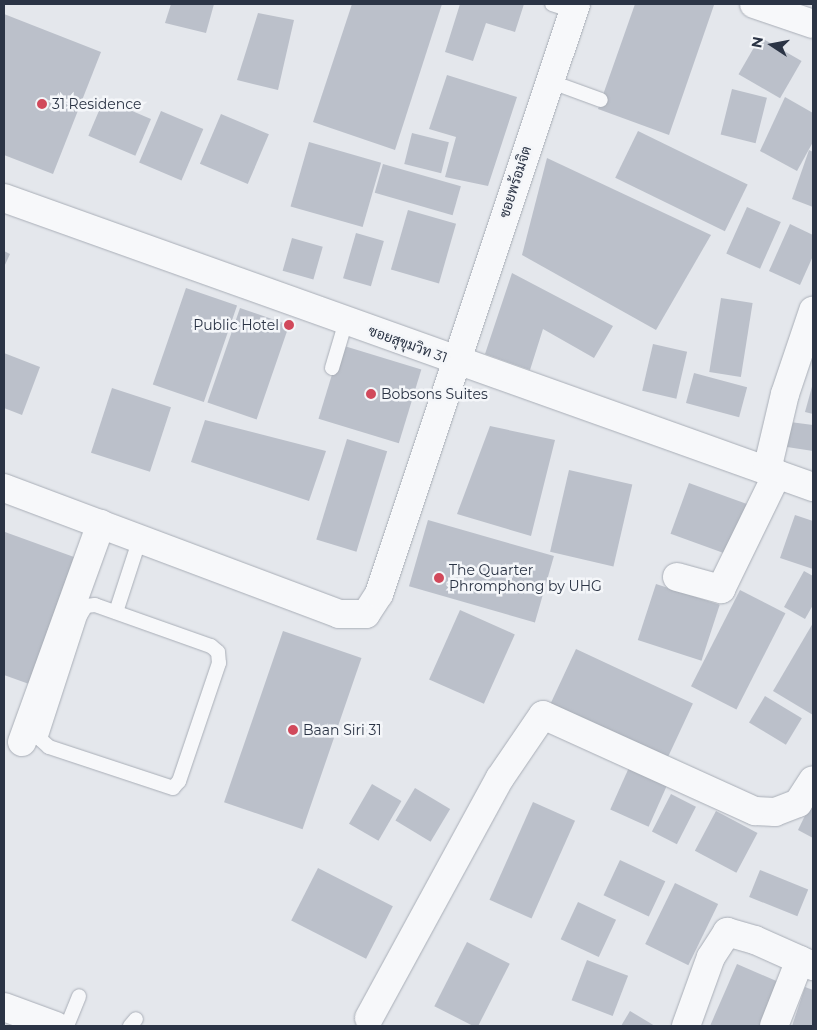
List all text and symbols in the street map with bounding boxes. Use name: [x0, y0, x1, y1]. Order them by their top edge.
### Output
north arrow: [747, 20, 797, 70]
text: N: [747, 35, 767, 49]
place label: 31 Residence: [52, 96, 141, 112]
marker: 31 Residence: [36, 98, 48, 110]
street label: ซอยพร้อมจิต: [495, 144, 535, 220]
place label: Public Hotel: [193, 317, 279, 333]
marker: Public Hotel: [283, 319, 295, 331]
street label: ซอยสุขุมวิท 31: [366, 322, 450, 366]
place label: Bobsons Suites: [381, 386, 488, 402]
marker: Bobsons Suites: [365, 388, 377, 400]
place label: The Quarter Phromphong by UHG: [449, 562, 602, 594]
marker: The Quarter Phromphong by UHG: [433, 572, 445, 584]
place label: Baan Siri 31: [303, 722, 381, 738]
marker: Baan Siri 31: [287, 724, 299, 736]

